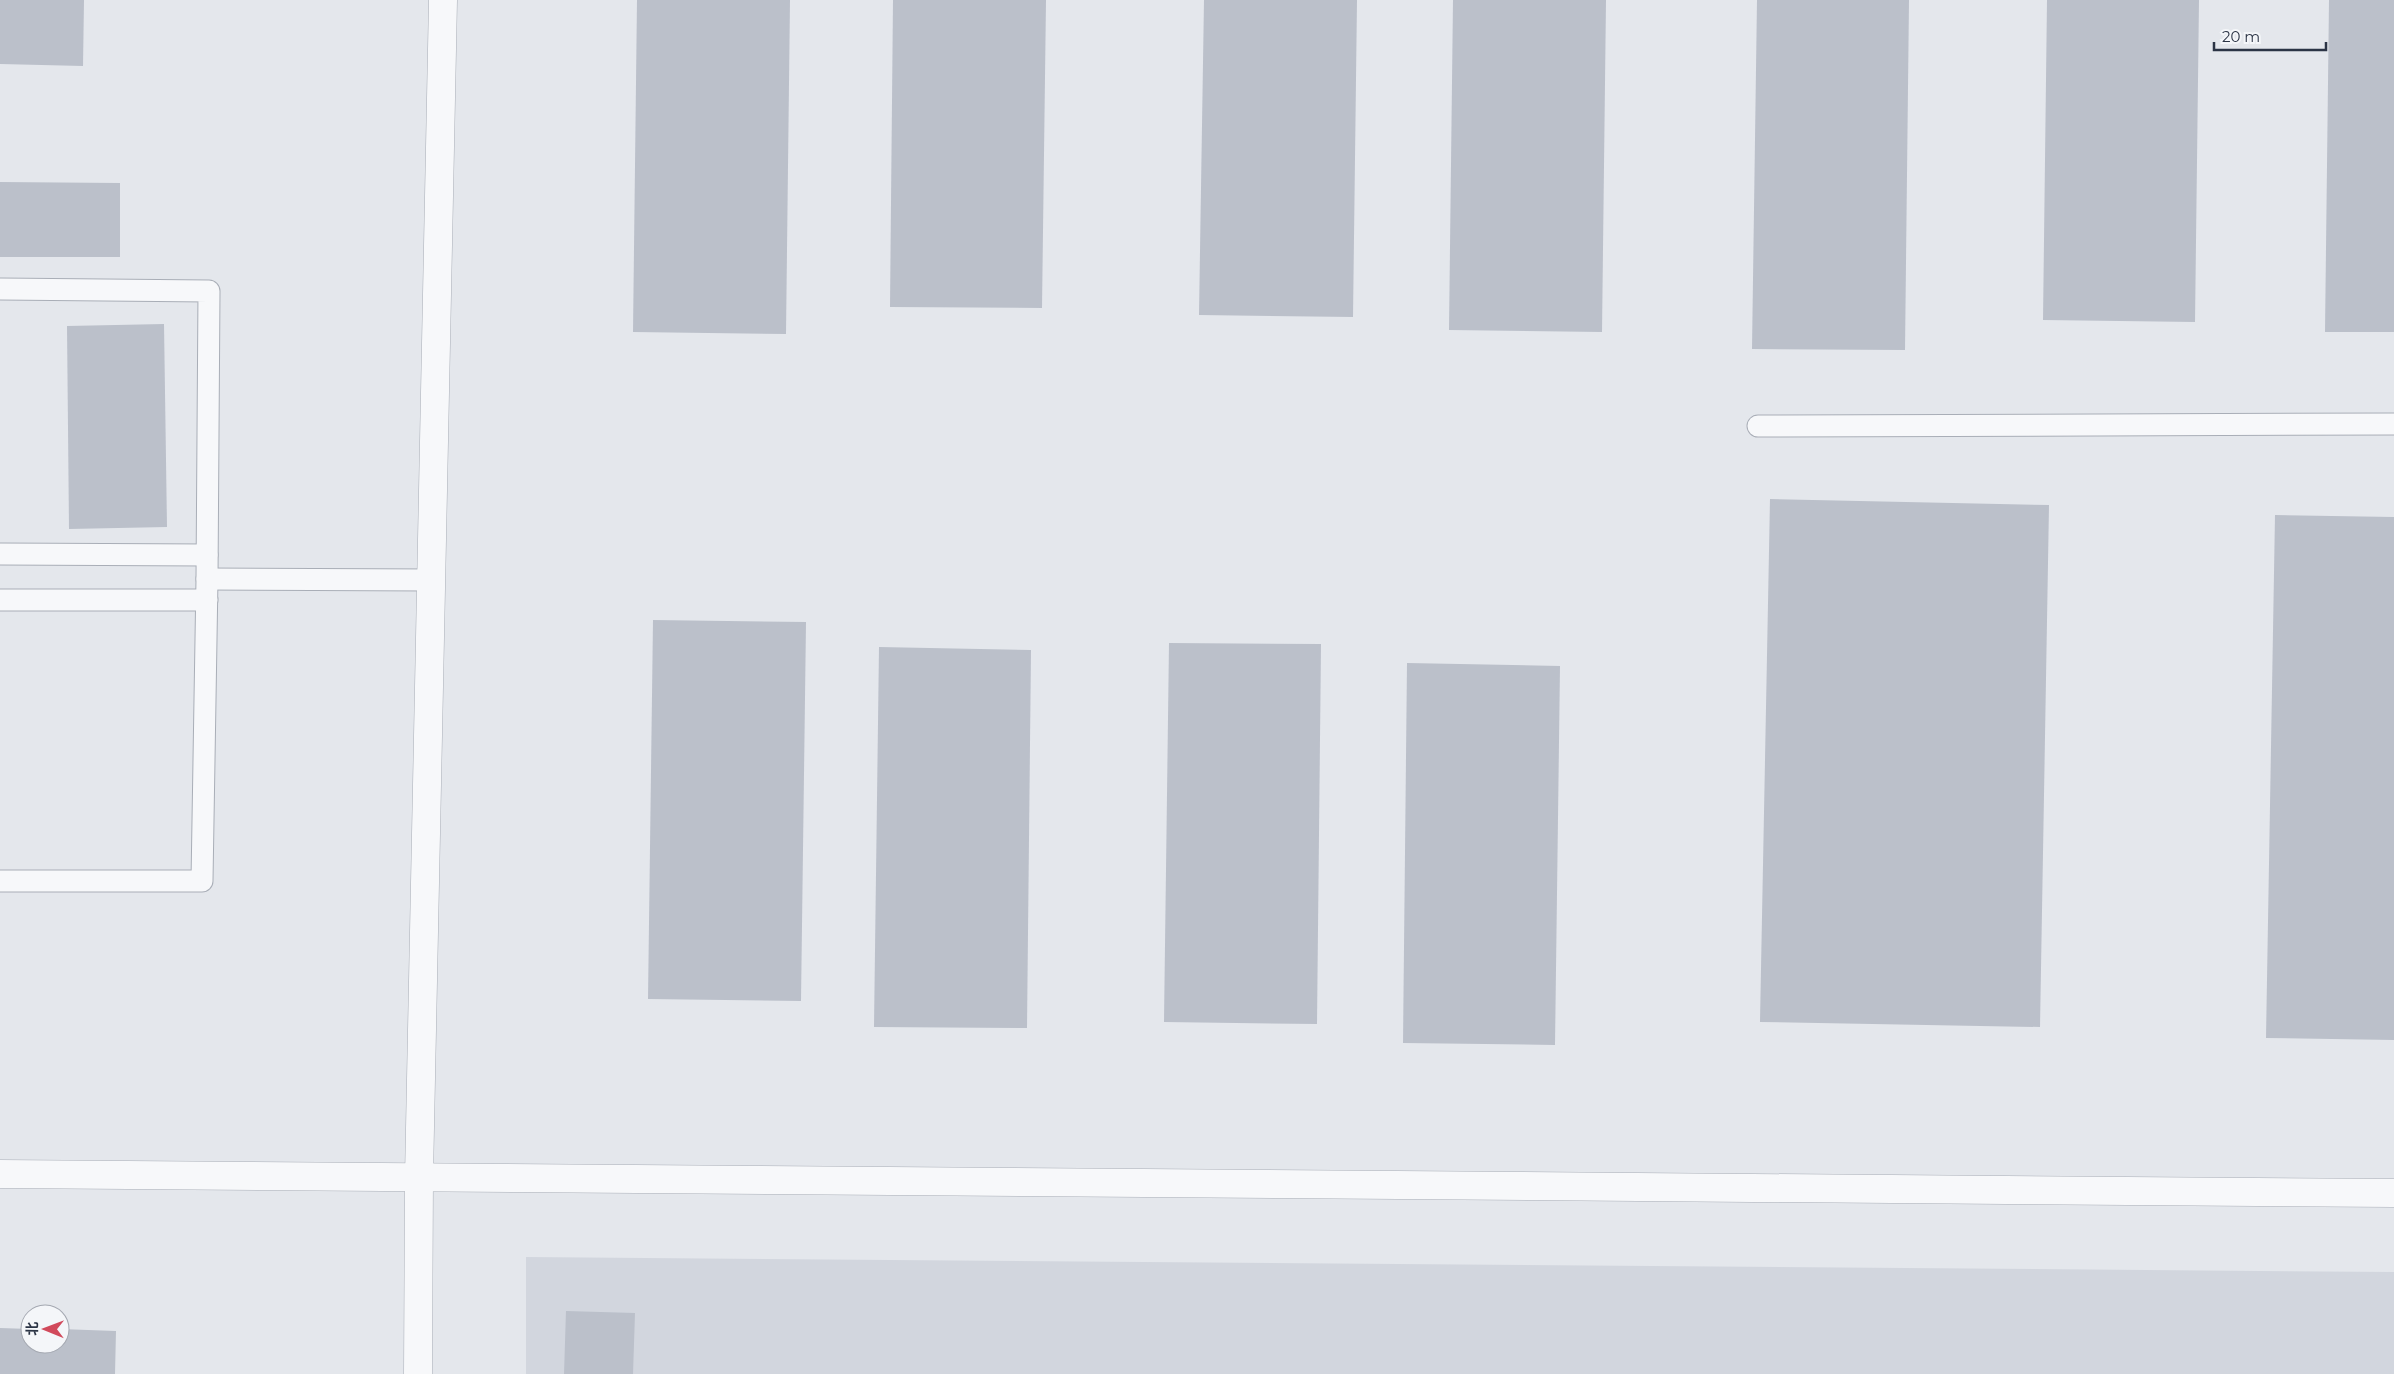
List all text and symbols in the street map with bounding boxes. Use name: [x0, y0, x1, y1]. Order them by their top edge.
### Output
scale bar: [2214, 20, 2326, 52]
text: 20 m: [2222, 27, 2260, 46]
north arrow: [20, 1304, 70, 1354]
text: 北: [23, 1322, 41, 1336]

